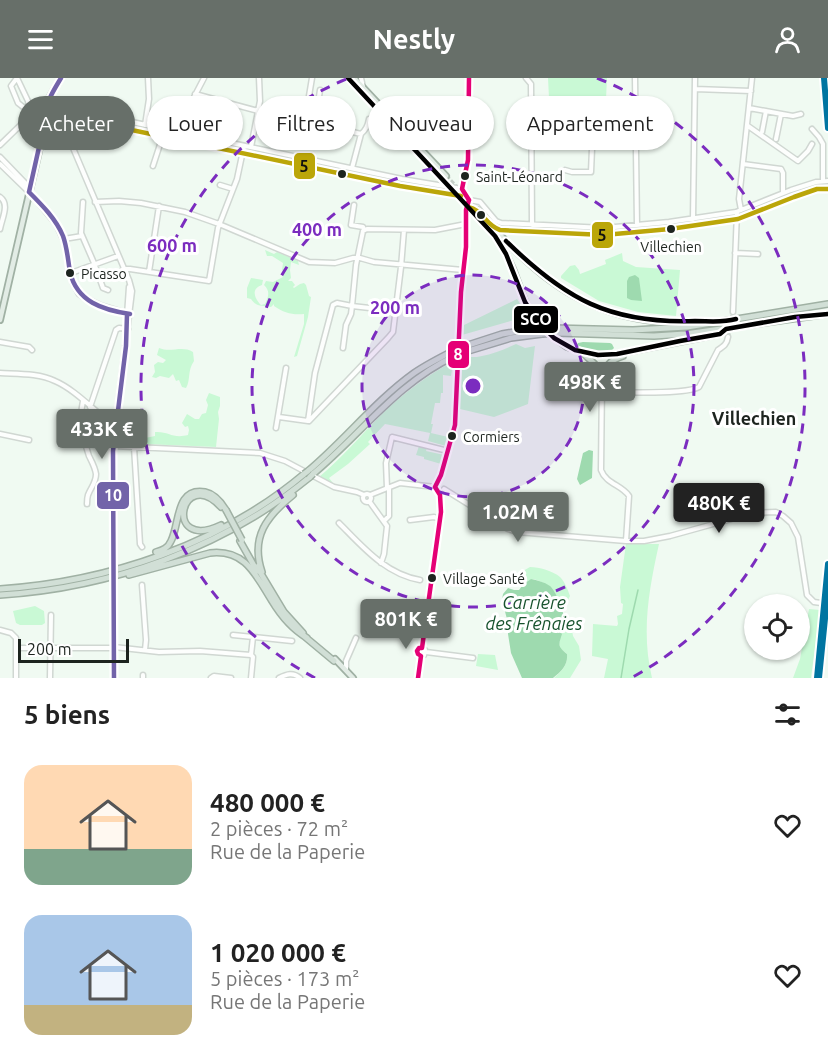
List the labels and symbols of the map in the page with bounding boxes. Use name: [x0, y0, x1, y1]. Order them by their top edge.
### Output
line badge: 5: [293, 152, 316, 180]
text: 5: [299, 157, 309, 175]
unlabelled marker: [336, 168, 348, 180]
place label: Saint-Léonard: [476, 169, 563, 185]
marker: Saint-Léonard: [459, 170, 471, 182]
unlabelled marker: [475, 209, 487, 221]
text: 400 m: [292, 219, 342, 239]
line badge: 5: [591, 221, 614, 249]
marker: Villechien: [665, 223, 677, 235]
text: 5: [597, 226, 607, 244]
text: 600 m: [147, 235, 197, 255]
place label: Villechien: [640, 239, 702, 255]
place label: Picasso: [81, 266, 127, 282]
marker: Picasso: [64, 267, 76, 279]
text: 200 m: [370, 297, 420, 317]
line badge: SCO: [513, 305, 559, 334]
text: SCO: [520, 310, 552, 328]
line badge: 8: [447, 340, 470, 369]
text: 8: [453, 345, 463, 363]
pin: 498K €: [541, 362, 639, 413]
centre of rings: [463, 376, 483, 396]
district label: Villechien: [712, 408, 796, 428]
pin: 433K €: [53, 409, 151, 460]
place label: Cormiers: [463, 429, 520, 445]
marker: Cormiers: [446, 430, 458, 442]
line badge: 10: [96, 481, 130, 510]
pin: 480K €: [670, 483, 768, 534]
text: 10: [104, 486, 122, 504]
pin: 1.02M €: [463, 492, 573, 543]
place label: Village Santé: [443, 571, 525, 587]
marker: Village Santé: [426, 572, 438, 584]
water label: Carrière des Frênaies: [485, 592, 583, 633]
pin: 801K €: [357, 599, 455, 650]
scale bar: [18, 636, 129, 664]

